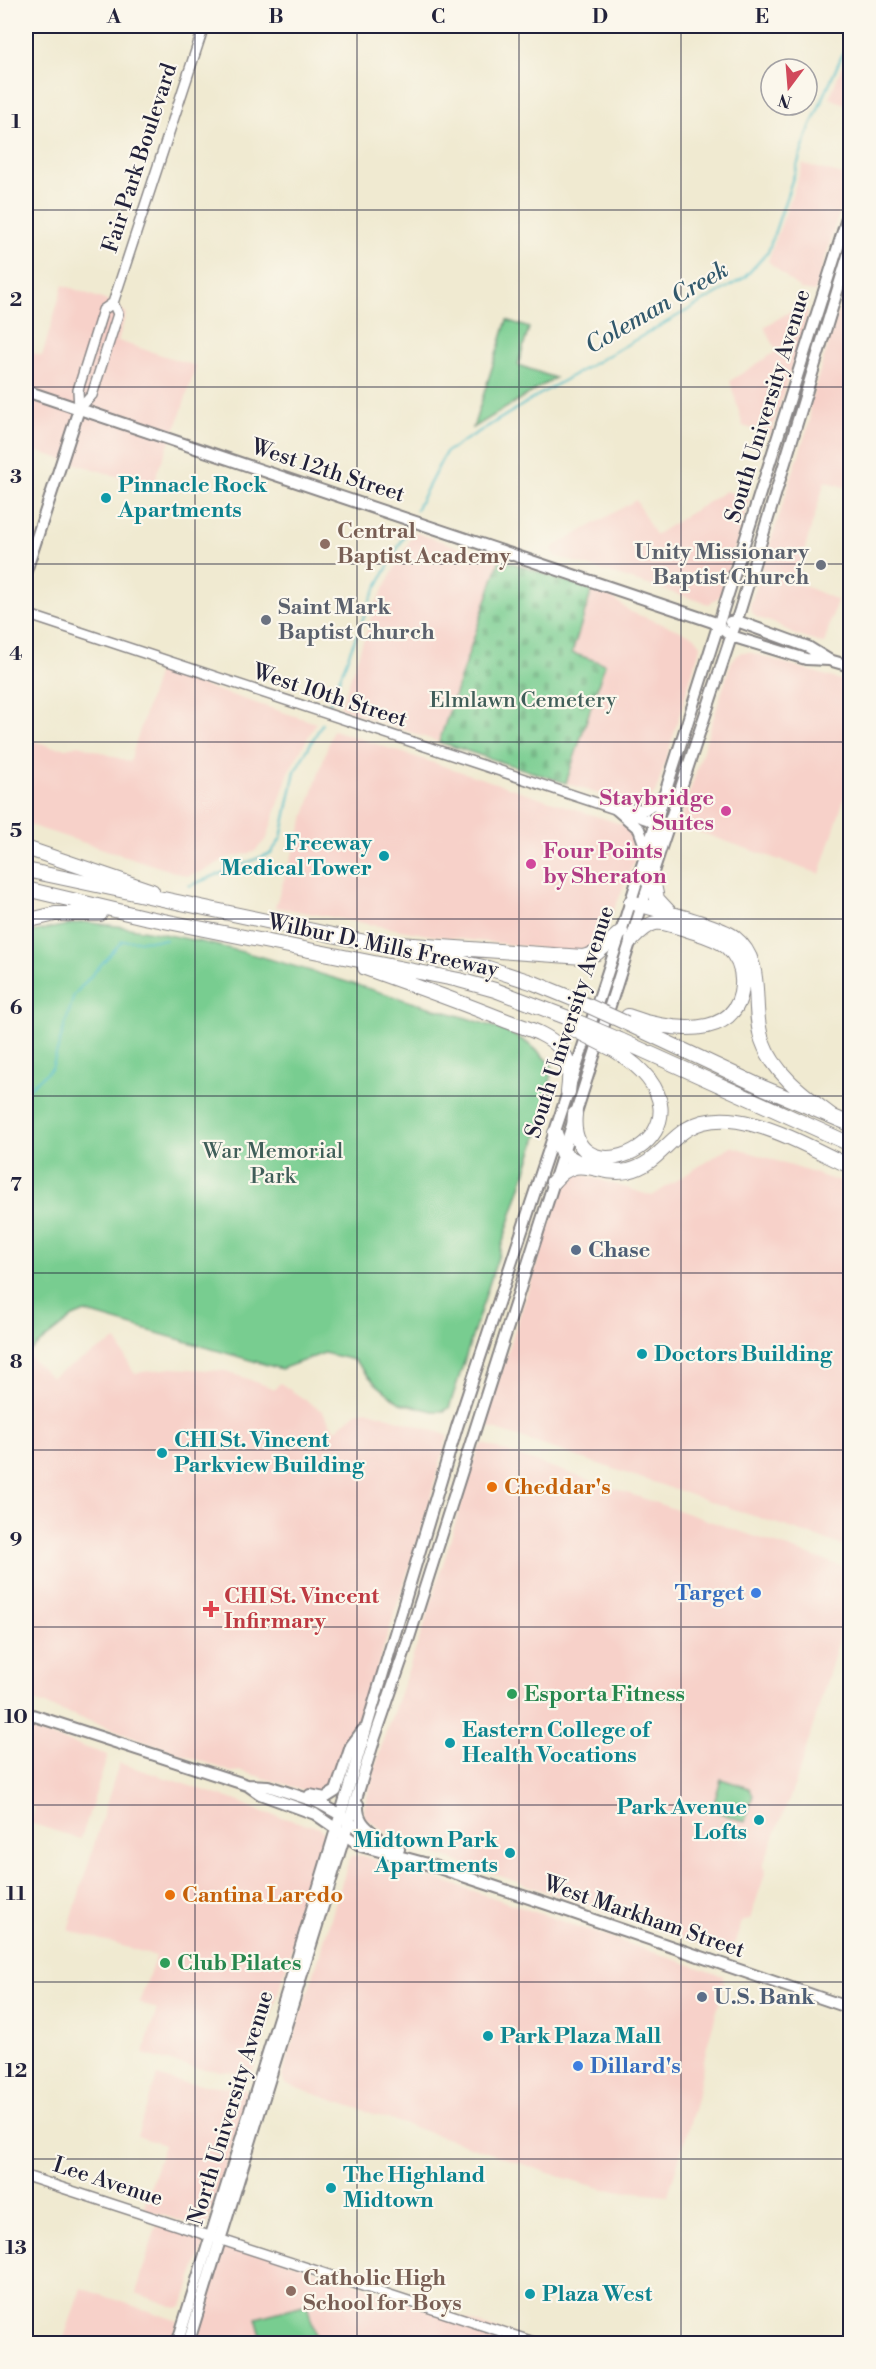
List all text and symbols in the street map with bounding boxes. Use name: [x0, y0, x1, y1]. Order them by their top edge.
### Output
text: A: [106, 5, 122, 30]
text: B: [268, 5, 284, 30]
text: C: [431, 5, 445, 30]
text: D: [592, 5, 608, 30]
text: E: [755, 5, 769, 30]
north arrow: [759, 57, 819, 117]
street label: Fair Park Boulevard: [97, 59, 184, 256]
text: N: [776, 89, 794, 112]
text: 1: [11, 110, 21, 135]
water label: Coleman Creek: [580, 255, 734, 361]
street label: South University Avenue: [720, 286, 816, 526]
text: 2: [10, 288, 22, 313]
street label: West 12th Street: [247, 433, 408, 509]
text: 3: [10, 465, 22, 490]
place label: Pinnacle Rock Apartments: [117, 472, 267, 524]
marker: Pinnacle Rock Apartments: [99, 491, 113, 505]
place label: Central Baptist Academy: [337, 518, 511, 570]
marker: Central Baptist Academy: [318, 537, 332, 551]
place label: Unity Missionary Baptist Church: [635, 539, 810, 591]
marker: Unity Missionary Baptist Church: [814, 558, 828, 572]
place label: Saint Mark Baptist Church: [278, 594, 435, 646]
marker: Saint Mark Baptist Church: [259, 613, 273, 627]
text: 4: [9, 642, 23, 667]
street label: West 10th Street: [249, 658, 411, 734]
park label: Elmlawn Cemetery: [429, 687, 617, 714]
place label: Staybridge Suites: [599, 785, 714, 837]
marker: Staybridge Suites: [719, 804, 733, 818]
text: 5: [10, 819, 22, 844]
place label: Freeway Medical Tower: [221, 830, 373, 882]
place label: Four Points by Sheraton: [543, 838, 667, 890]
marker: Freeway Medical Tower: [377, 849, 391, 863]
marker: Four Points by Sheraton: [524, 857, 538, 871]
street label: South University Avenue: [520, 902, 620, 1142]
street label: Wilbur D. Mills Freeway: [264, 908, 501, 984]
text: 6: [10, 996, 23, 1021]
park label: War Memorial Park: [202, 1138, 344, 1190]
text: 7: [10, 1173, 22, 1198]
place label: Chase: [588, 1237, 651, 1264]
marker: Chase: [569, 1243, 583, 1257]
place label: Doctors Building: [654, 1341, 833, 1368]
marker: Doctors Building: [635, 1347, 649, 1361]
text: 8: [10, 1350, 23, 1375]
place label: CHI St. Vincent Parkview Building: [174, 1427, 365, 1479]
marker: CHI St. Vincent Parkview Building: [155, 1446, 169, 1460]
place label: Cheddar's: [504, 1474, 611, 1501]
marker: Cheddar's: [485, 1480, 499, 1494]
text: 9: [10, 1528, 22, 1553]
place label: Target: [675, 1580, 744, 1607]
place label: CHI St. Vincent Infirmary: [224, 1583, 379, 1635]
marker: Target: [749, 1586, 763, 1600]
marker: CHI St. Vincent Infirmary: [202, 1600, 220, 1618]
place label: Esporta Fitness: [524, 1681, 685, 1708]
marker: Esporta Fitness: [505, 1687, 519, 1701]
text: 10: [4, 1705, 28, 1730]
place label: Eastern College of Health Vocations: [462, 1717, 653, 1769]
marker: Eastern College of Health Vocations: [443, 1736, 457, 1750]
place label: Park Avenue Lofts: [617, 1794, 747, 1846]
marker: Park Avenue Lofts: [752, 1813, 766, 1827]
place label: Midtown Park Apartments: [353, 1827, 498, 1879]
marker: Midtown Park Apartments: [503, 1846, 517, 1860]
street label: West Markham Street: [539, 1870, 748, 1964]
text: 11: [6, 1882, 26, 1907]
place label: Cantina Laredo: [182, 1882, 343, 1909]
marker: Cantina Laredo: [163, 1888, 177, 1902]
place label: Club Pilates: [177, 1950, 301, 1977]
marker: Club Pilates: [158, 1956, 172, 1970]
place label: U.S. Bank: [714, 1984, 815, 2011]
street label: North University Avenue: [182, 1988, 280, 2228]
marker: U.S. Bank: [695, 1990, 709, 2004]
place label: Park Plaza Mall: [500, 2023, 661, 2050]
marker: Park Plaza Mall: [481, 2029, 495, 2043]
place label: Dillard's: [590, 2053, 681, 2080]
text: 12: [5, 2059, 27, 2084]
marker: Dillard's: [571, 2059, 585, 2073]
street label: Lee Avenue: [50, 2152, 166, 2212]
place label: The Highland Midtown: [343, 2162, 485, 2214]
marker: The Highland Midtown: [324, 2181, 338, 2195]
text: 13: [5, 2236, 27, 2261]
place label: Catholic High School for Boys: [303, 2265, 462, 2317]
place label: Plaza West: [542, 2281, 653, 2308]
marker: Catholic High School for Boys: [284, 2284, 298, 2298]
marker: Plaza West: [523, 2287, 537, 2301]

